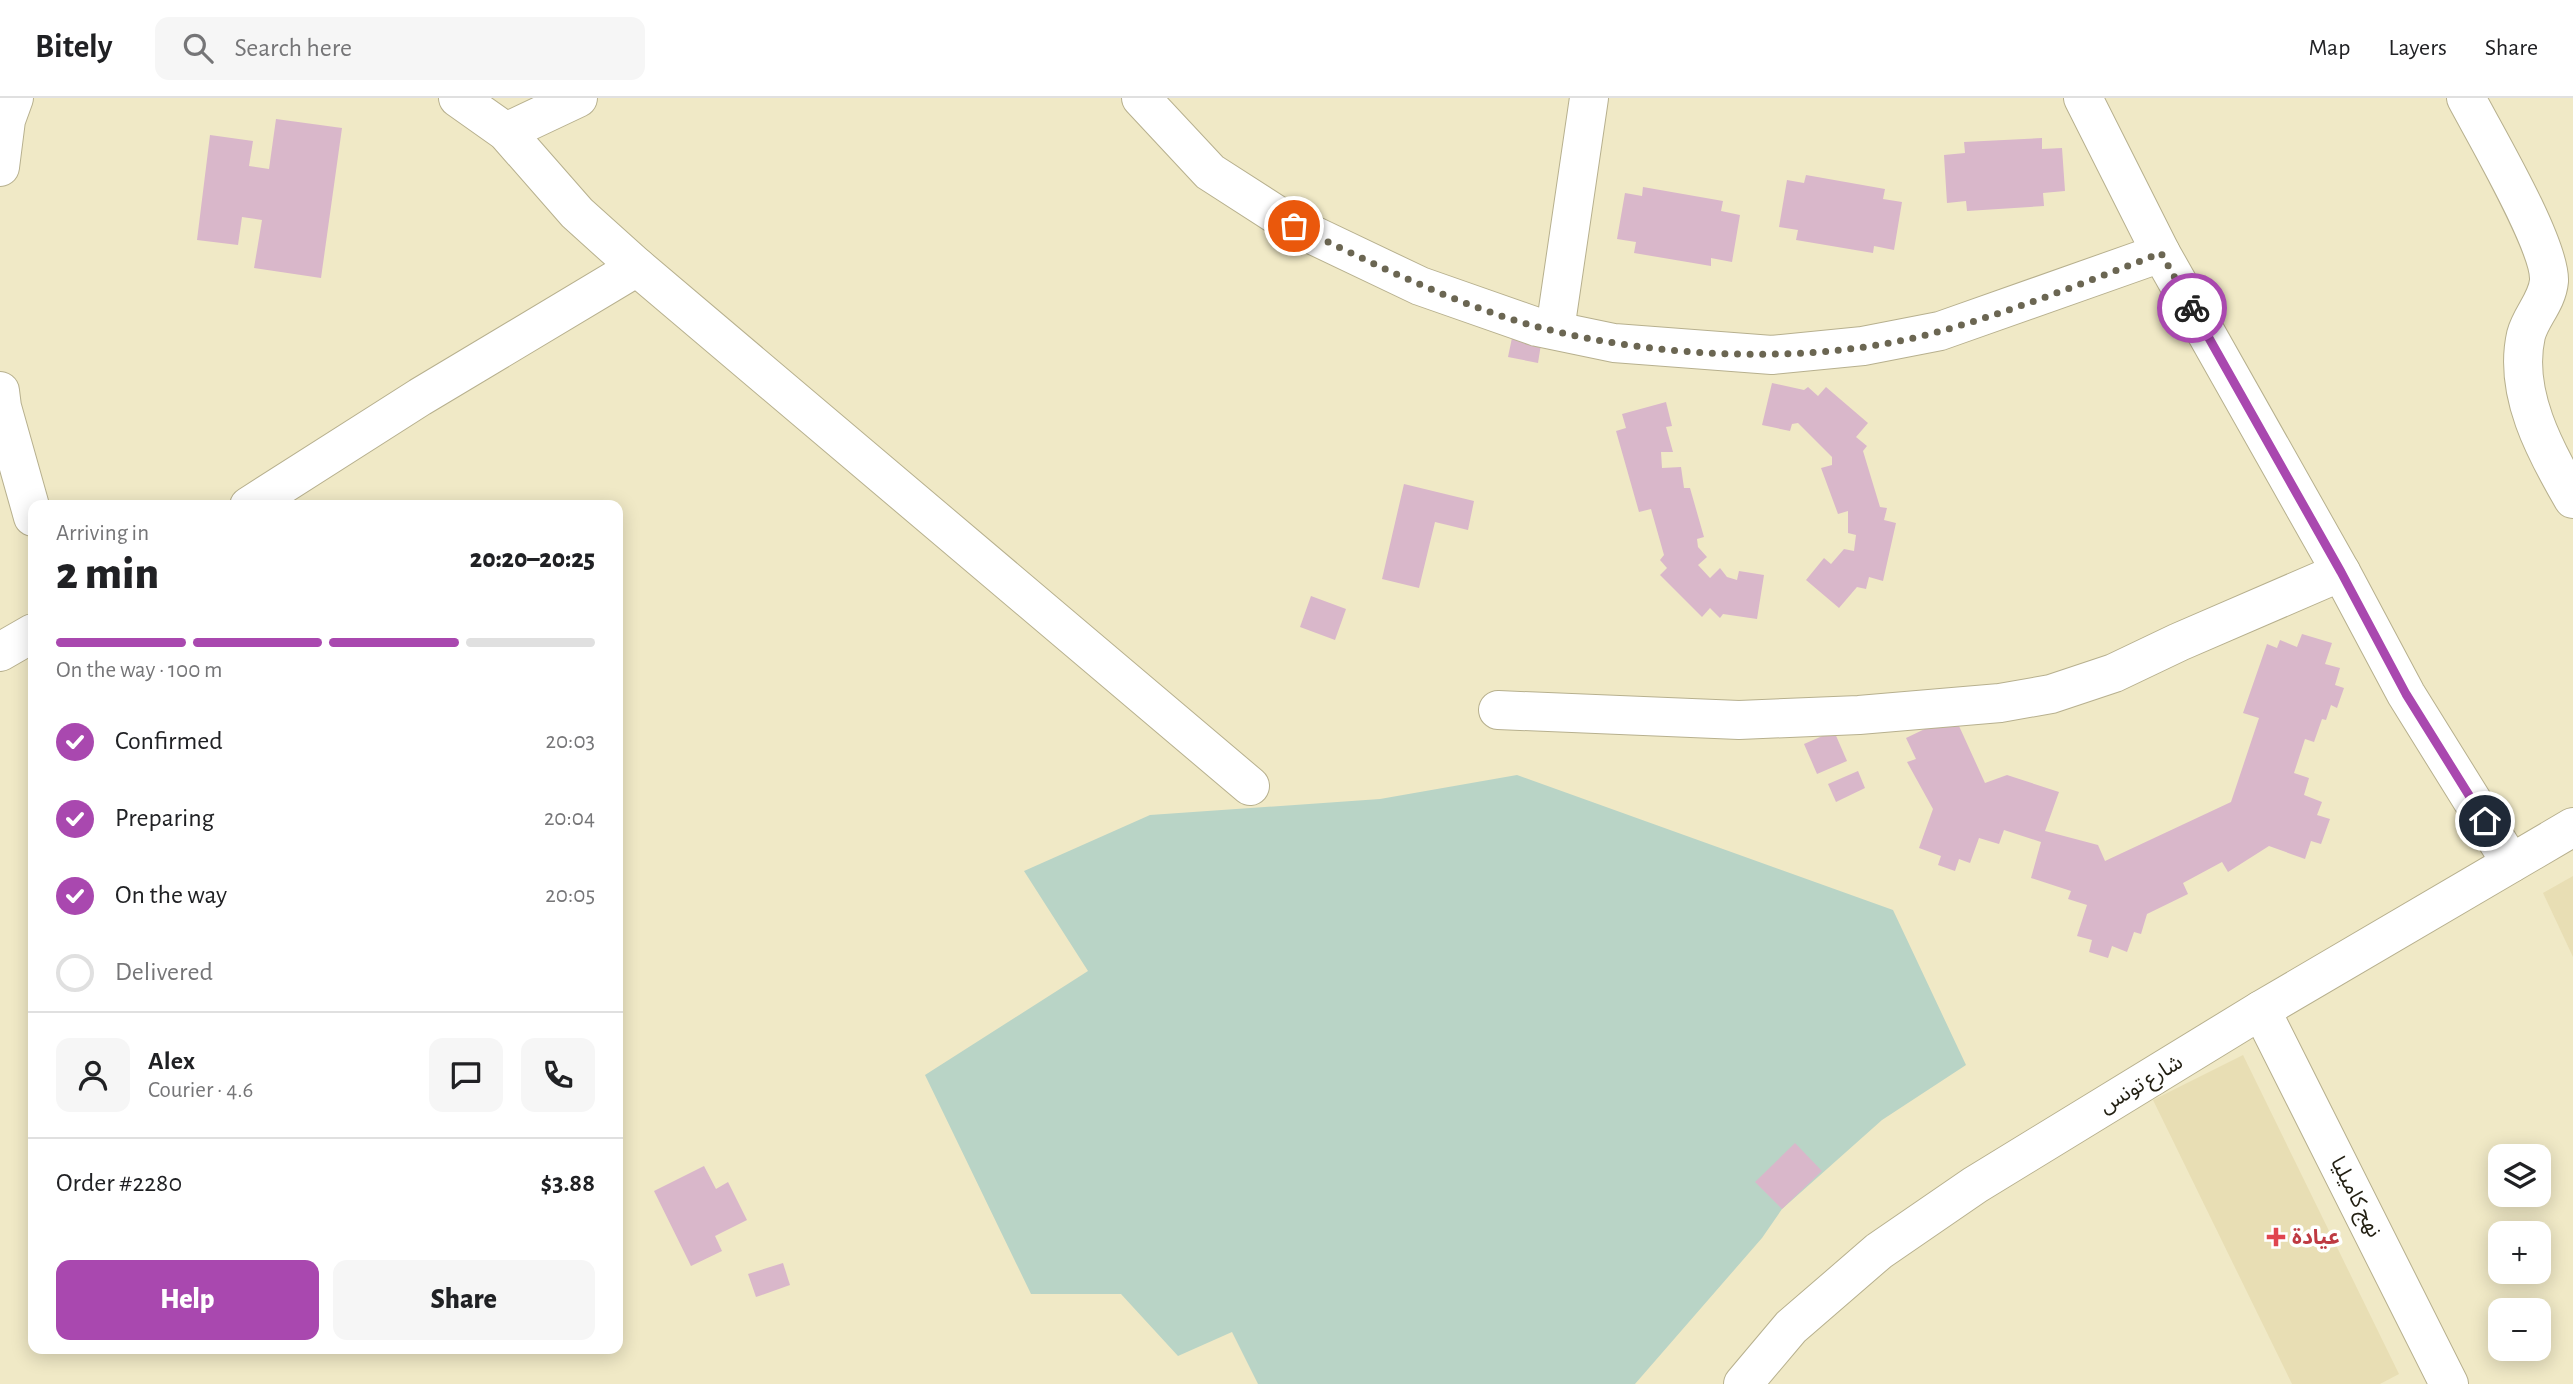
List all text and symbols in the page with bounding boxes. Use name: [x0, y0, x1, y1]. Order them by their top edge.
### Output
search box: [155, 17, 645, 80]
icon: search: [179, 29, 217, 67]
text: Bitely: [35, 31, 113, 64]
text: Search here: [235, 35, 352, 61]
text: Map: [2308, 36, 2350, 60]
text: Layers: [2388, 36, 2447, 60]
text: Share: [2485, 36, 2538, 60]
pin: [1264, 196, 1324, 256]
icon: bag: [1275, 207, 1313, 245]
courier: [2157, 273, 2227, 343]
icon: bike: [2173, 289, 2211, 327]
text: Arriving in: [56, 522, 149, 545]
text: 20:20–20:25: [470, 546, 595, 572]
text: 2 min: [56, 551, 159, 597]
text: On the way · 100 m: [56, 659, 223, 682]
icon: check: [56, 723, 94, 761]
text: Confirmed: [115, 728, 223, 754]
text: 20:03: [546, 730, 595, 753]
pin: [2455, 791, 2515, 851]
icon: check: [56, 800, 94, 838]
icon: home: [2466, 802, 2504, 840]
text: Preparing: [115, 805, 214, 831]
text: 20:04: [544, 807, 595, 830]
icon: check: [56, 877, 94, 915]
text: On the way: [115, 882, 227, 908]
text: 20:05: [545, 884, 595, 907]
text: Delivered: [115, 959, 213, 985]
button: person: [56, 1038, 130, 1112]
button: chat: [429, 1038, 503, 1112]
button: phone: [521, 1038, 595, 1112]
text: Alex: [148, 1048, 195, 1074]
street label: شارع تونس: [2096, 1051, 2188, 1120]
text: Courier · 4.6: [148, 1079, 253, 1102]
map controls: [2488, 1144, 2551, 1361]
button: layers: [2488, 1144, 2551, 1207]
street label: نهج كاميليا: [2323, 1153, 2385, 1242]
text: Order #2280: [56, 1170, 182, 1196]
text: $3.88: [541, 1170, 595, 1196]
button: +: [2488, 1221, 2551, 1284]
marker: عيادة: [2266, 1227, 2286, 1247]
place label: عيادة: [2292, 1227, 2340, 1249]
button: Help: [56, 1260, 319, 1340]
button: Share: [333, 1260, 595, 1340]
button: −: [2488, 1298, 2551, 1361]

